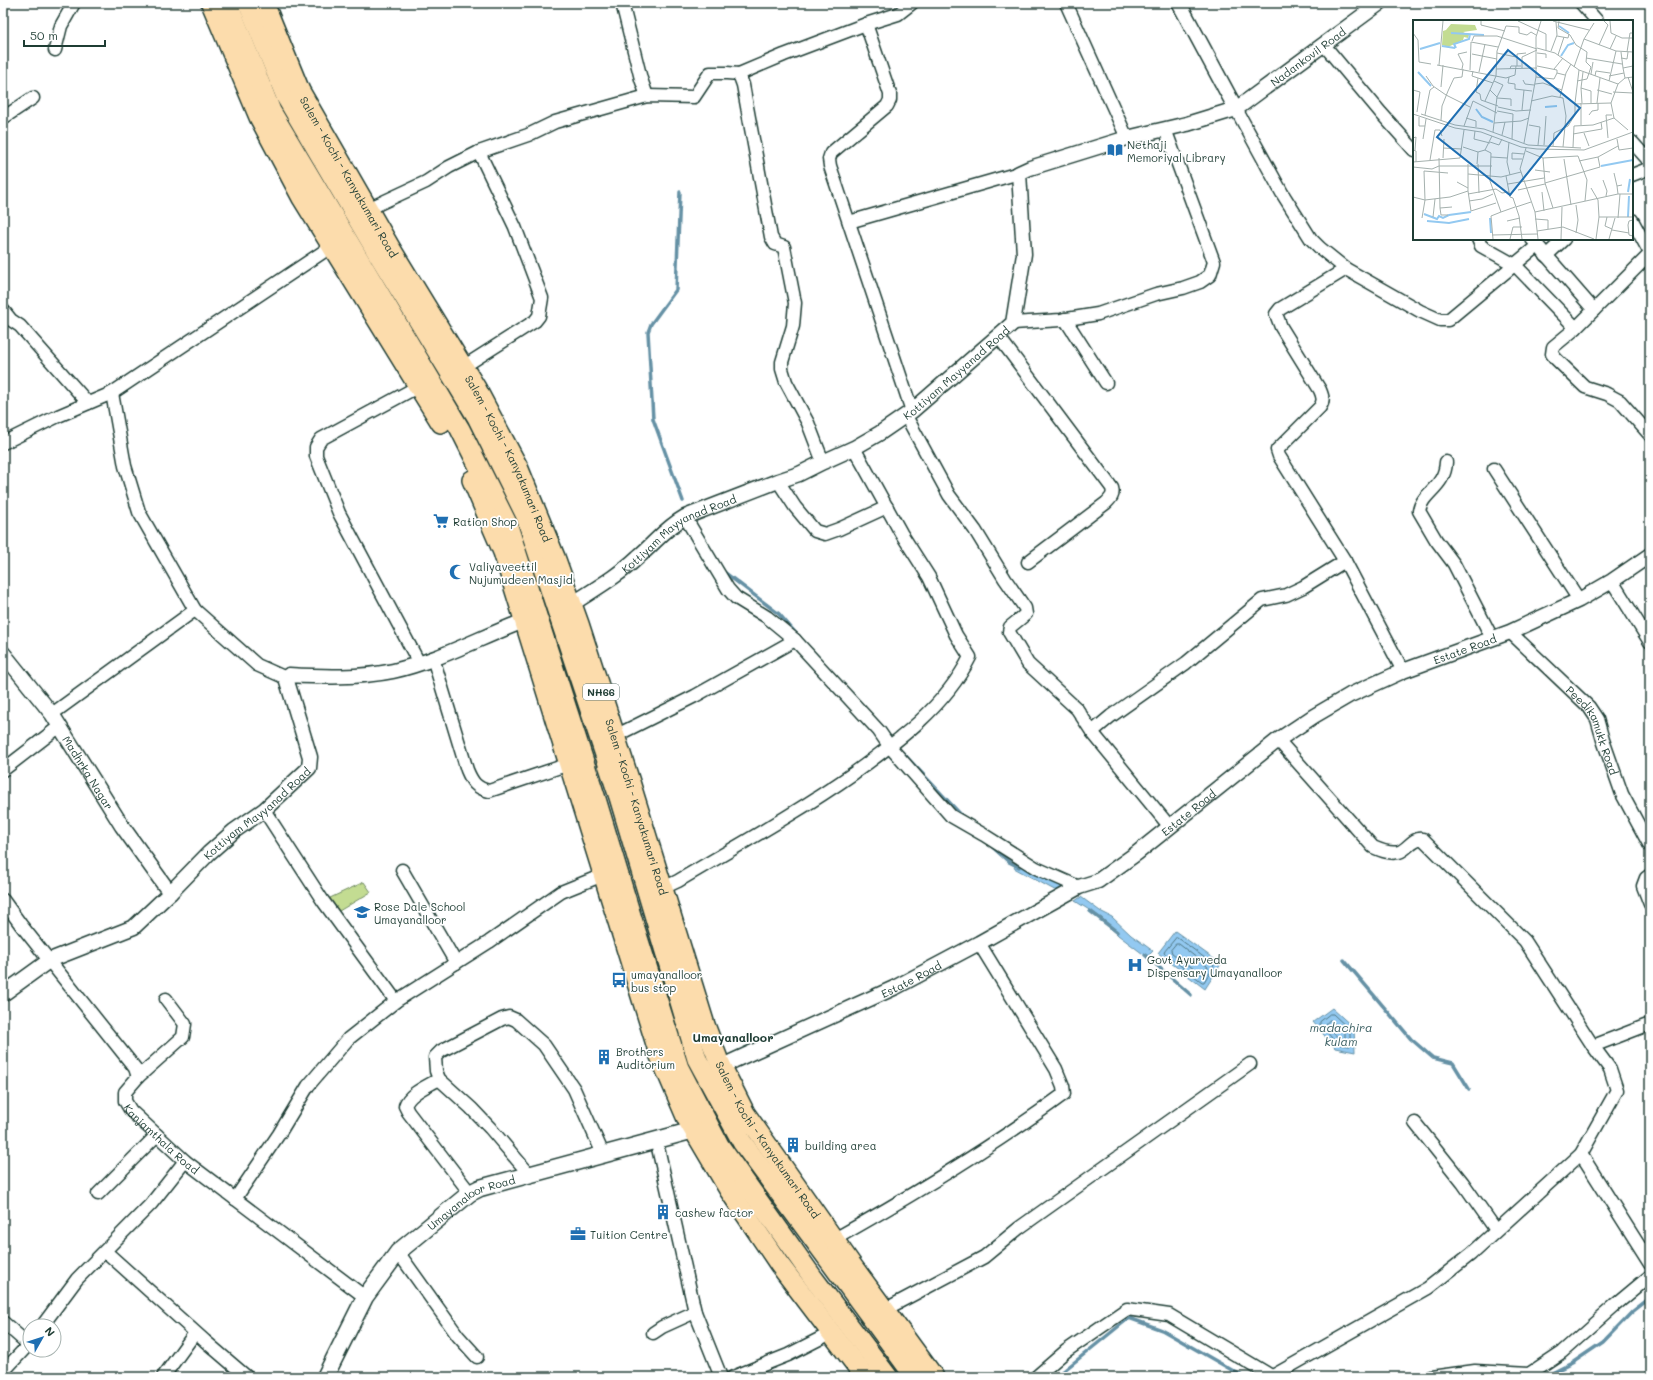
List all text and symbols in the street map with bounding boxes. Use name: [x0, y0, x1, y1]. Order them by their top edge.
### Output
inset map: [1413, 20, 1633, 240]
scale bar: [24, 22, 105, 48]
street label: Nadankovil Road: [1267, 23, 1348, 89]
text: 50 m: [30, 27, 58, 43]
street label: Salem - Kochi - Kanyakumari Road: [297, 93, 402, 260]
place label: Nethaji Memoriyal Library: [1127, 137, 1226, 165]
library icon: Nethaji Memoriyal Library: [1106, 141, 1124, 159]
street label: Kottiyam Mayyanad Road: [900, 322, 1012, 423]
street label: Salem - Kochi - Kanyakumari Road: [462, 372, 555, 544]
street label: Kottiyam Mayyanad Road: [618, 490, 738, 576]
supermarket icon: Ration Shop: [432, 512, 450, 530]
place label: Ration Shop: [453, 514, 517, 529]
place label: Valiyaveettil Nujumudeen Masjid: [469, 559, 573, 587]
mosque icon: Valiyaveettil Nujumudeen Masjid: [448, 563, 466, 581]
street label: Estate Road: [1431, 630, 1498, 667]
street label: Peedikamukk Road: [1563, 682, 1622, 777]
road number: NH66: [583, 684, 619, 700]
street label: Salem - Kochi - Kanyakumari Road: [603, 717, 672, 897]
street label: Madhrka Nagar: [60, 733, 117, 812]
street label: Kottiyam Mayyanad Road: [200, 763, 313, 862]
street label: Estate Road: [1158, 786, 1218, 839]
place label: Rose Dale School Umayanalloor: [374, 899, 465, 927]
school or university icon: Rose Dale School Umayanalloor: [353, 903, 371, 921]
place label: Govt Ayurveda Dispensary Umayanalloor: [1147, 952, 1283, 980]
hospital icon: Govt Ayurveda Dispensary Umayanalloor: [1126, 956, 1144, 974]
street label: Estate Road: [878, 957, 944, 1000]
place label: umayanalloor bus stop: [631, 967, 702, 995]
bus stop icon: umayanalloor bus stop: [610, 971, 628, 989]
water label: madachira kulam: [1309, 1019, 1373, 1049]
district label: Umayanalloor: [693, 1029, 773, 1045]
place label: Brothers Auditorium: [616, 1044, 675, 1072]
building icon: Brothers Auditorium: [595, 1048, 613, 1066]
street label: Salem - Kochi - Kanyakumari Road: [713, 1058, 824, 1221]
street label: Kanjamthala Road: [121, 1101, 203, 1177]
building icon: building area: [784, 1136, 802, 1154]
place label: building area: [805, 1138, 877, 1153]
street label: Umayanaloor Road: [424, 1171, 517, 1233]
building icon: cashew factor: [654, 1203, 672, 1221]
place label: cashew factor: [675, 1205, 753, 1220]
office icon: Tuition Centre: [569, 1225, 587, 1243]
place label: Tuition Centre: [590, 1227, 668, 1242]
north arrow: [22, 1318, 62, 1358]
text: N: [42, 1323, 59, 1339]

